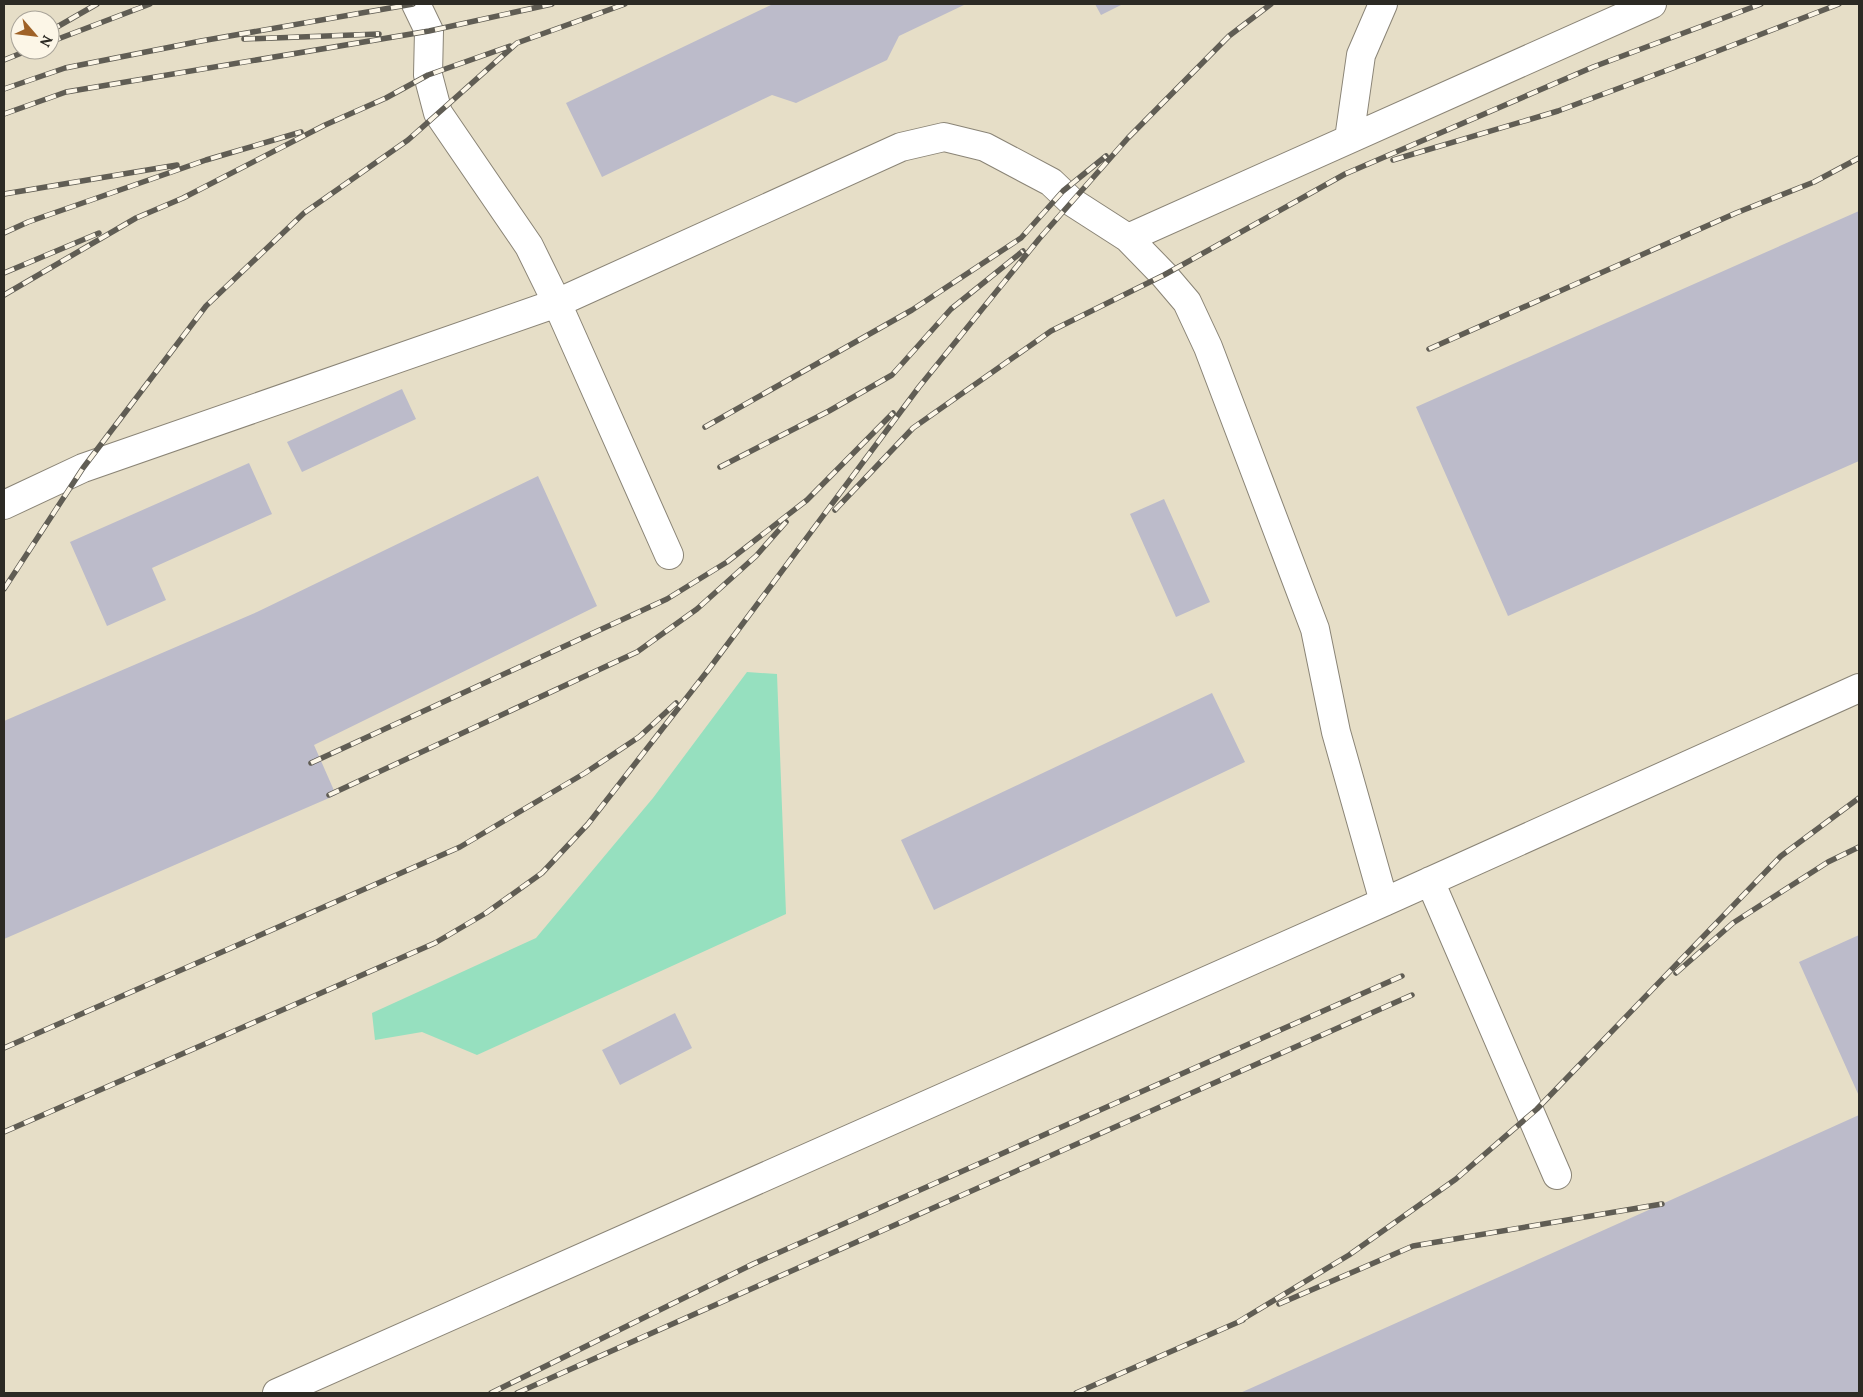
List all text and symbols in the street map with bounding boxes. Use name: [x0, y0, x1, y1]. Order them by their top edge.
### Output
north arrow: [10, 10, 60, 60]
text: N: [36, 32, 57, 50]

